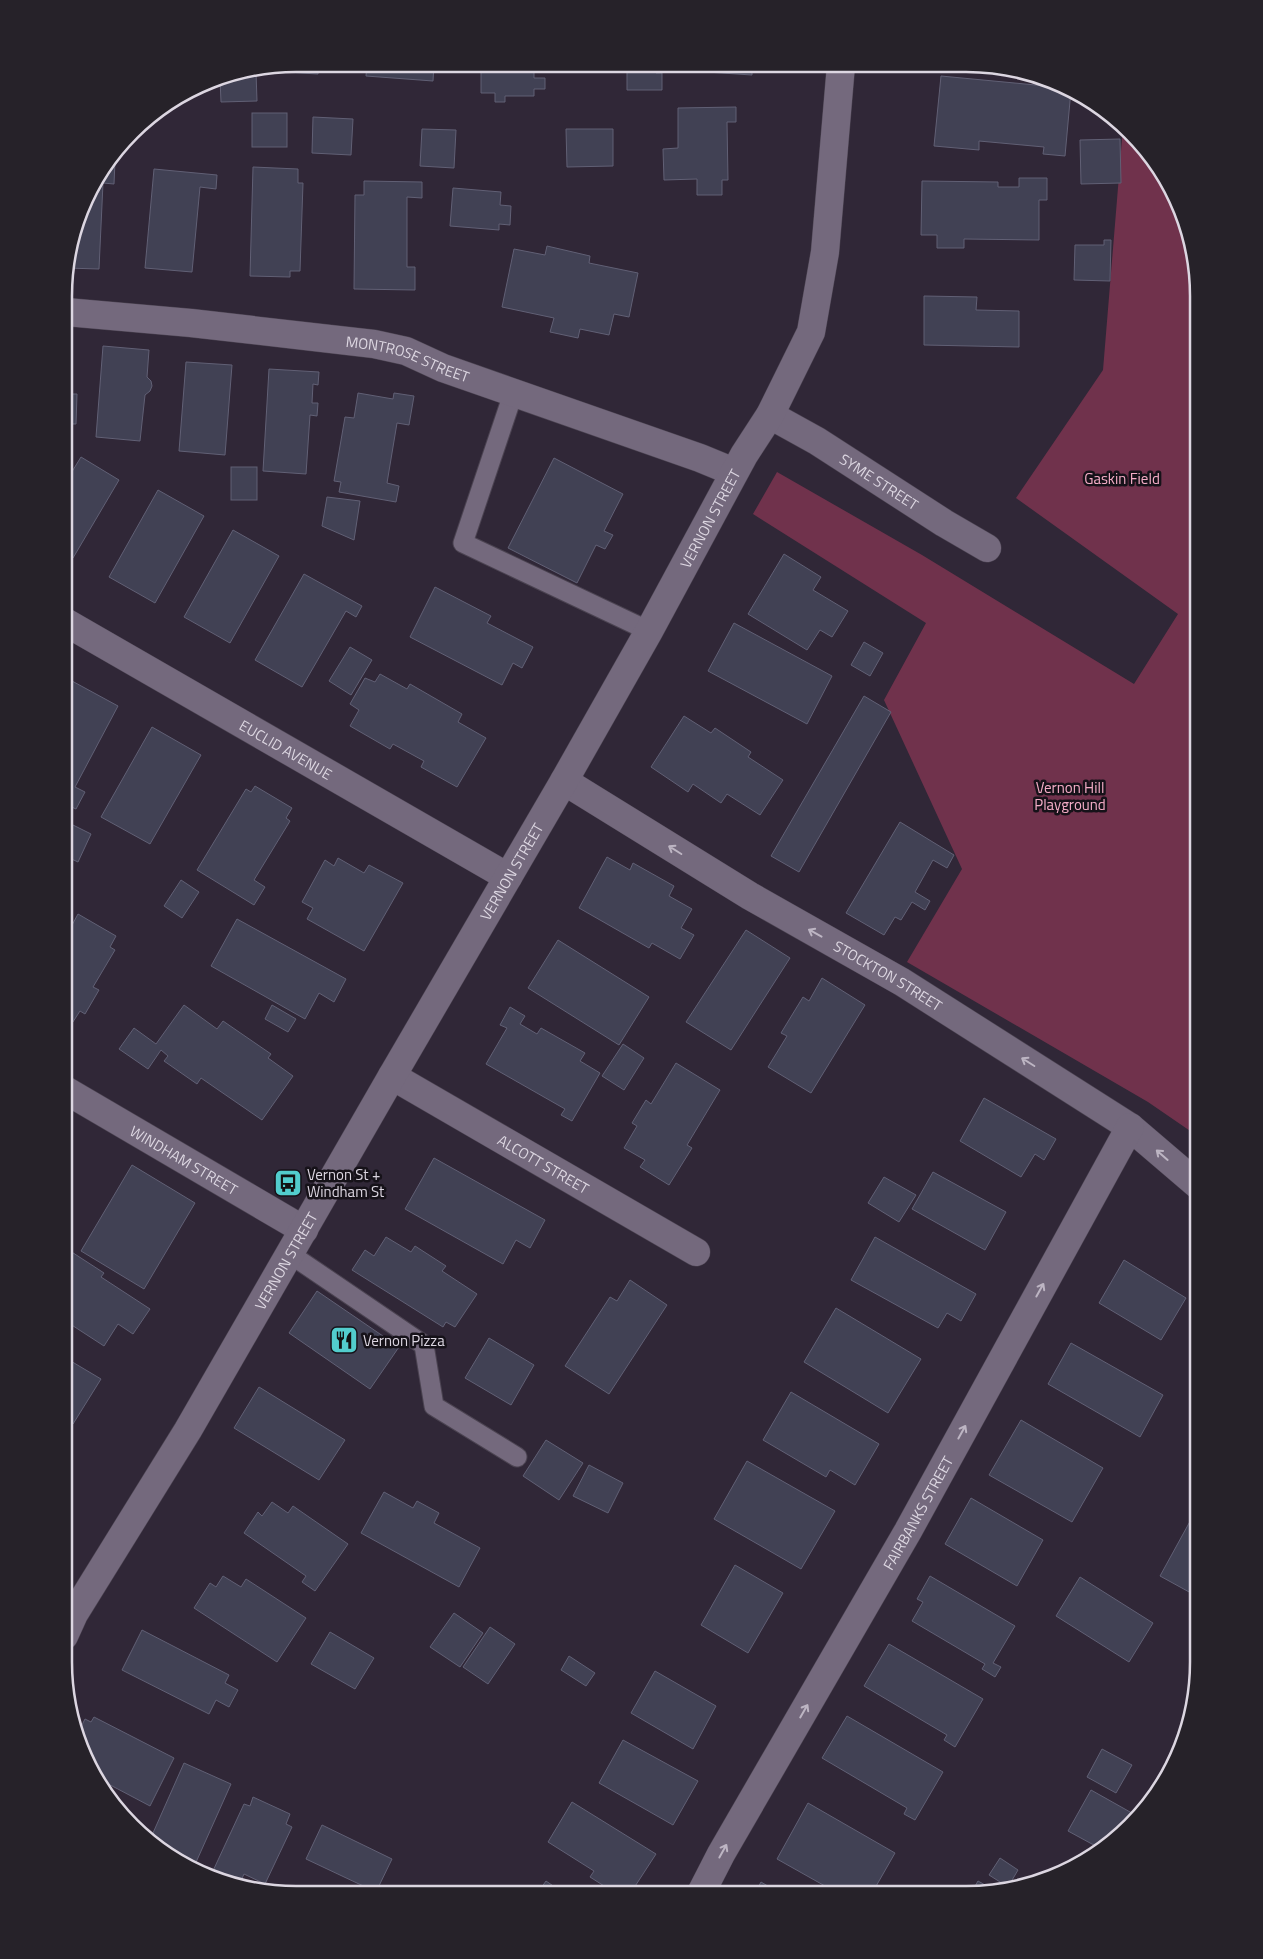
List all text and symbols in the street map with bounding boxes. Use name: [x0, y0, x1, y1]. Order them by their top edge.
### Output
street label: MONTROSE STREET: [345, 329, 473, 388]
street label: SYME STREET: [835, 447, 924, 515]
street label: VERNON STREET: [674, 465, 746, 572]
park label: Gaskin Field: [1084, 467, 1160, 490]
street label: EUCLID AVENUE: [235, 713, 337, 785]
park label: Vernon Hill Playground: [1034, 776, 1106, 816]
street label: VERNON STREET: [474, 818, 549, 925]
one-way arrow: [668, 844, 682, 855]
one-way arrow: [808, 927, 822, 937]
street label: STOCKTON STREET: [829, 934, 947, 1017]
one-way arrow: [1022, 1057, 1036, 1067]
street label: WINDHAM STREET: [126, 1119, 242, 1200]
street label: ALCOTT STREET: [493, 1128, 594, 1199]
one-way arrow: [1155, 1149, 1168, 1160]
place label: Vernon St + Windham St: [307, 1163, 385, 1203]
bus stop icon: Vernon St + Windham St: [273, 1168, 303, 1198]
street label: VERNON STREET: [248, 1207, 323, 1314]
one-way arrow: [1036, 1283, 1045, 1298]
restaurant icon: Vernon Pizza: [329, 1325, 359, 1355]
place label: Vernon Pizza: [363, 1329, 445, 1352]
one-way arrow: [957, 1425, 967, 1440]
street label: FAIRBANKS STREET: [877, 1451, 959, 1574]
one-way arrow: [799, 1703, 809, 1718]
one-way arrow: [718, 1845, 728, 1859]

